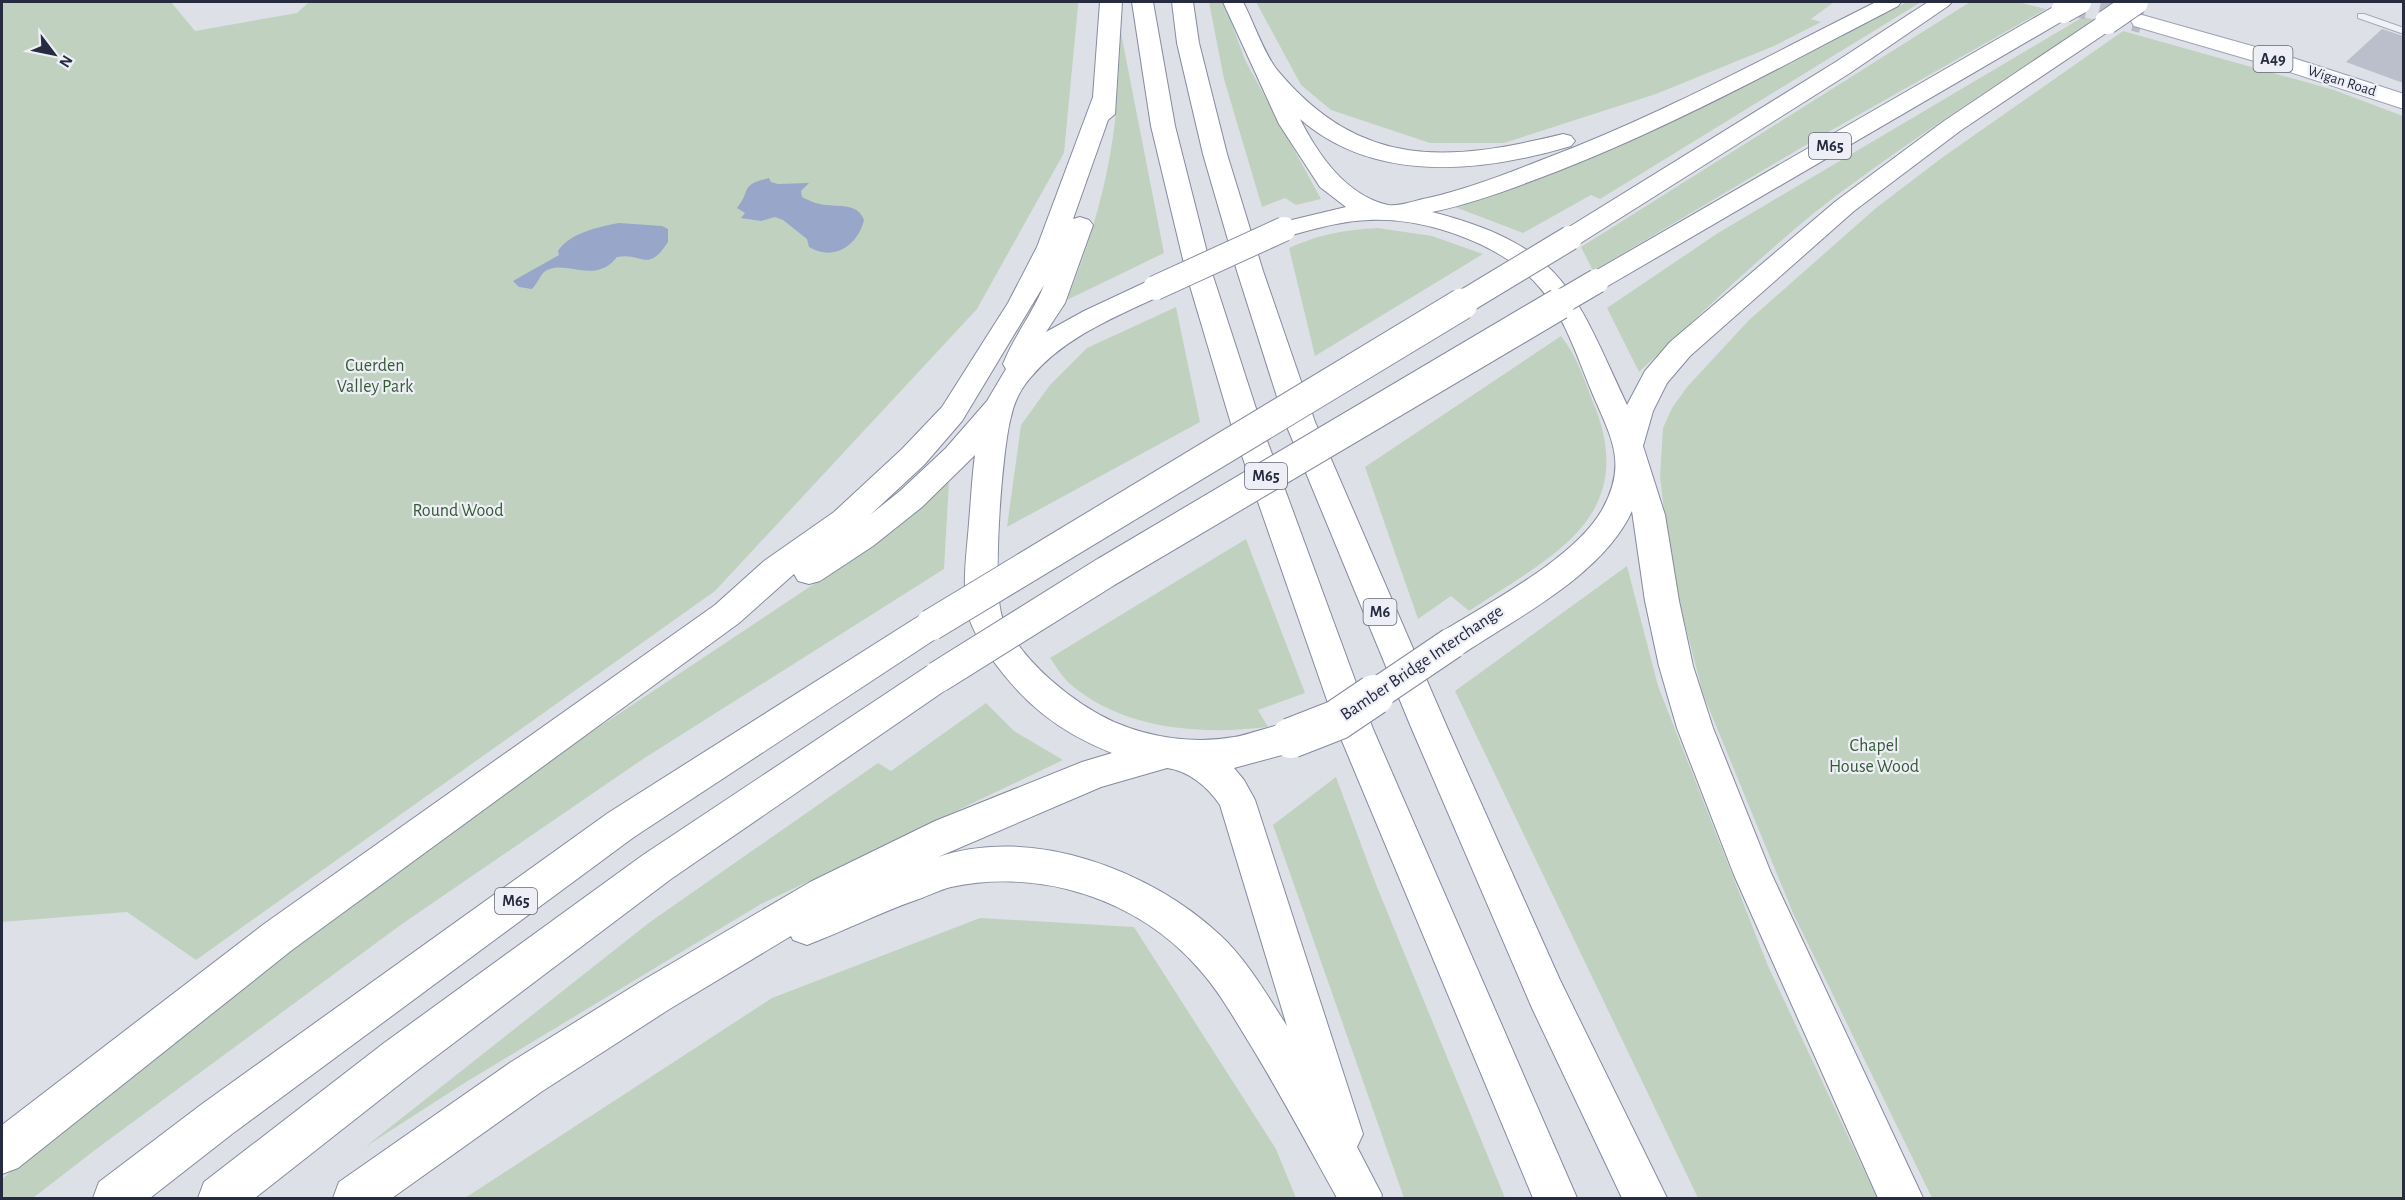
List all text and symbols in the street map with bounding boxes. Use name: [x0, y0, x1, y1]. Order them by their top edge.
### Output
north arrow: [24, 24, 84, 84]
road number: A49: [2254, 46, 2292, 72]
text: N: [56, 52, 76, 70]
street label: Wigan Road: [2306, 63, 2378, 99]
road number: M65: [1809, 133, 1851, 159]
park label: Cuerden Valley Park: [337, 357, 414, 396]
road number: M65: [1245, 463, 1287, 489]
park label: Round Wood: [412, 502, 504, 520]
road number: M6: [1364, 599, 1396, 625]
street label: Bamber Bridge Interchange: [1337, 602, 1507, 724]
park label: Chapel House Wood: [1829, 737, 1919, 776]
road number: M65: [495, 888, 537, 914]

